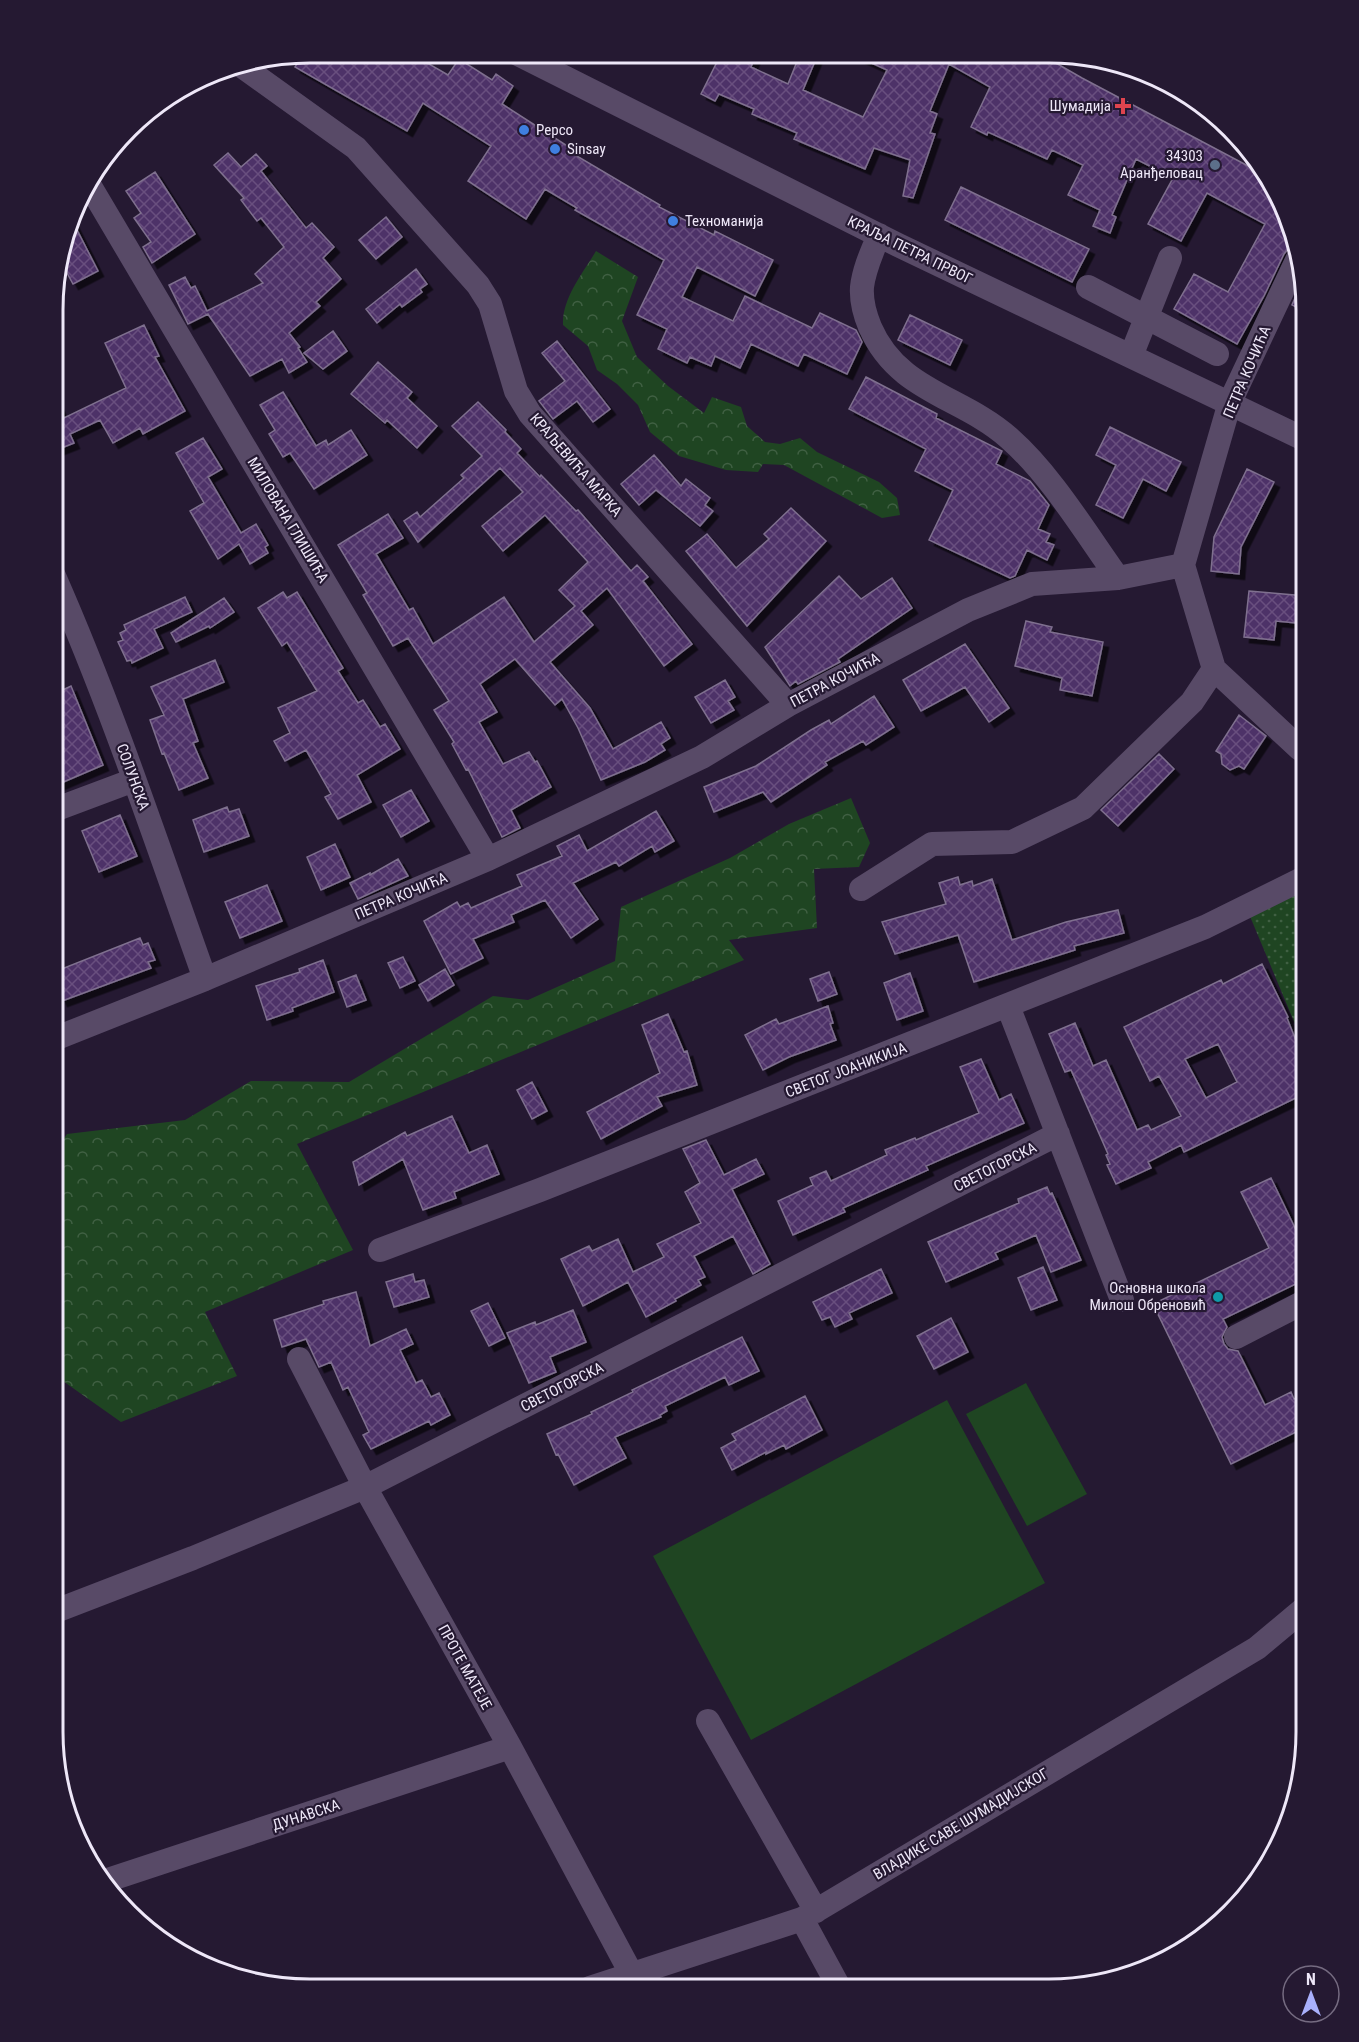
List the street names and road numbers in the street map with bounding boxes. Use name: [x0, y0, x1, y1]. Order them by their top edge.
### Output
street label: КРАЉА ПЕТРА ПРВОГ: [845, 212, 975, 288]
street label: ПЕТРА КОЧИЋА: [1219, 323, 1275, 421]
street label: КРАЉЕВИЋА МАРКА: [526, 410, 626, 521]
street label: МИЛОВАНА ГЛИШИЋА: [243, 454, 333, 586]
street label: ПЕТРА КОЧИЋА: [787, 649, 883, 711]
street label: СОЛУНСКА: [113, 741, 153, 813]
street label: ПЕТРА КОЧИЋА: [352, 868, 450, 924]
street label: СВЕТОГ ЈОАНИКИЈА: [783, 1038, 910, 1101]
street label: СВЕТОГОРСКА: [951, 1138, 1040, 1196]
street label: СВЕТОГОРСКА: [518, 1358, 607, 1416]
street label: ПРОТЕ МАТЕЈЕ: [434, 1621, 496, 1713]
street label: ВЛАДИКЕ САВЕ ШУМАДИЈСКОГ: [870, 1764, 1052, 1884]
street label: ДУНАВСКА: [270, 1796, 342, 1834]

